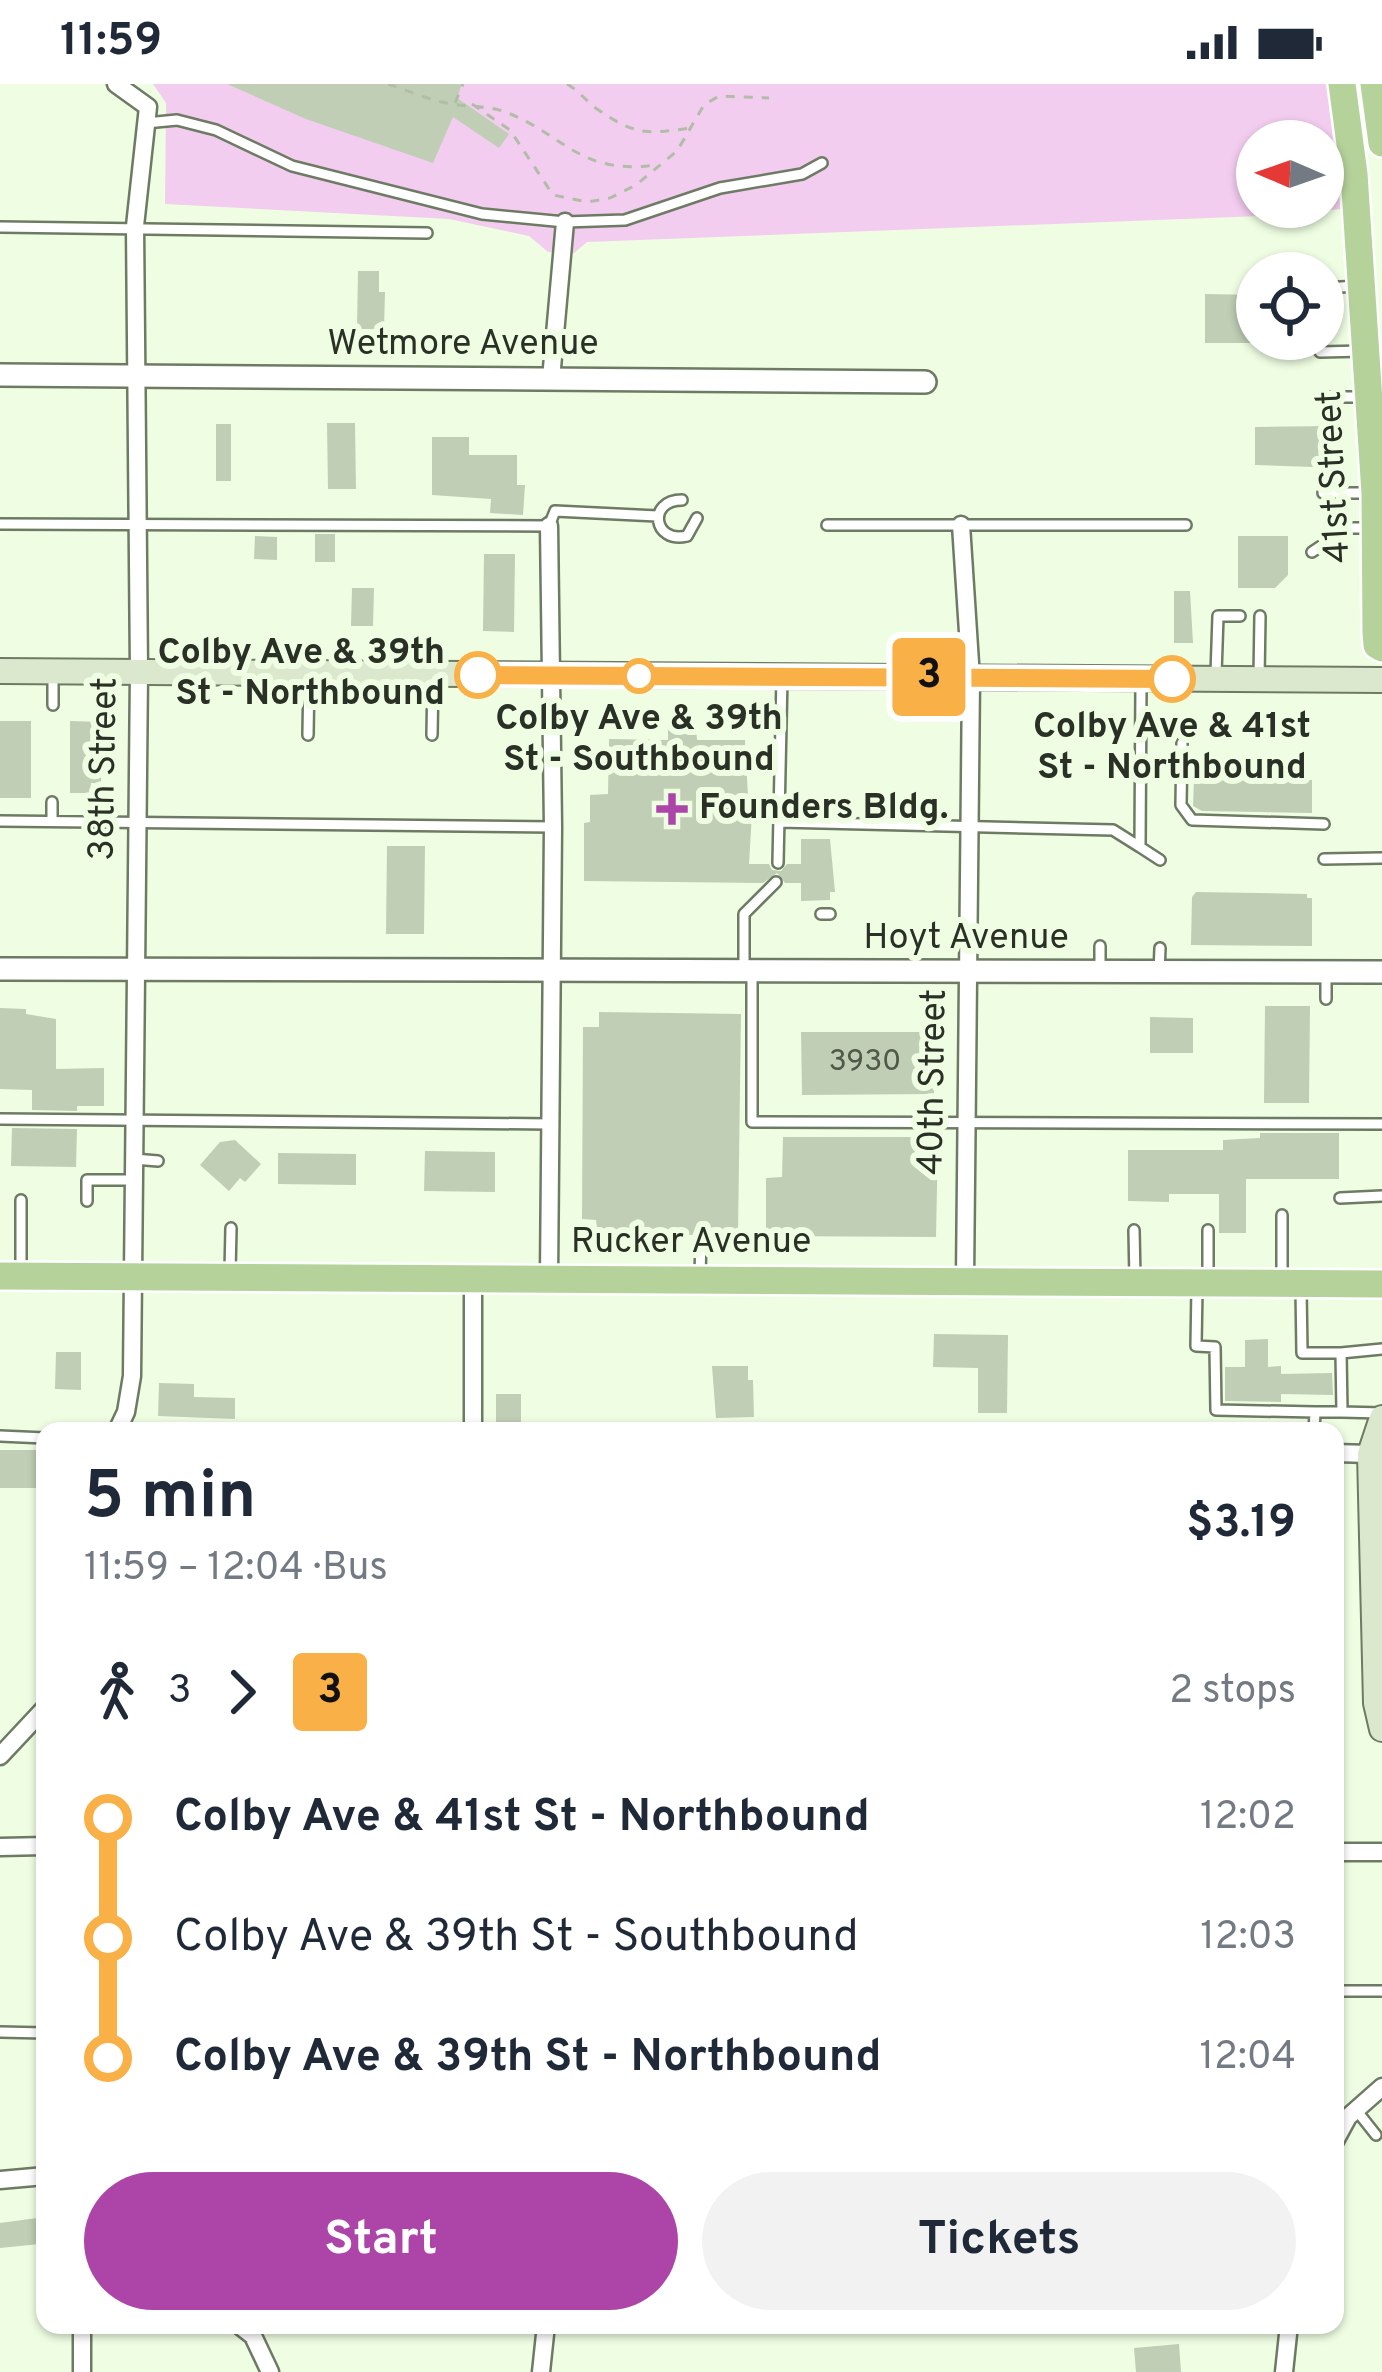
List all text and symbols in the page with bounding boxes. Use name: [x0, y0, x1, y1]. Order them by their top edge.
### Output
text: 11:59: [60, 14, 162, 71]
north arrow: [1236, 120, 1344, 228]
map controls: [1236, 120, 1344, 360]
button: locate: [1236, 252, 1344, 360]
street label: Wetmore Avenue: [327, 322, 599, 368]
street label: 41st Street: [1308, 390, 1362, 564]
place label: Colby Ave & 39th St - Northbound: [158, 631, 445, 718]
line badge: 3: [890, 638, 968, 716]
text: 3: [916, 650, 942, 703]
marker: Colby Ave & 39th St - Northbound: [456, 653, 500, 697]
marker: Colby Ave & 41st St - Northbound: [1150, 657, 1194, 701]
marker: Colby Ave & 39th St - Southbound: [623, 660, 655, 692]
street label: 38th Street: [80, 677, 130, 861]
place label: Colby Ave & 39th St - Southbound: [495, 697, 783, 784]
place label: Colby Ave & 41st St - Northbound: [1033, 705, 1311, 792]
place label: Founders Bldg.: [699, 786, 948, 832]
marker: Founders Bldg.: [656, 793, 688, 825]
street label: Hoyt Avenue: [863, 916, 1069, 962]
street label: 40th Street: [909, 989, 959, 1175]
house number: 3930: [829, 1044, 901, 1081]
street label: Rucker Avenue: [571, 1220, 811, 1266]
text: 5 min: [84, 1458, 256, 1541]
text: $3.19: [1186, 1496, 1296, 1553]
text: 11:59 – 12:04 · Bus: [84, 1545, 388, 1594]
icon: walk: [84, 1659, 150, 1725]
icon: forward: [209, 1659, 275, 1725]
text: 3: [317, 1665, 343, 1718]
text: 3: [168, 1668, 191, 1717]
text: 2 stops: [1169, 1668, 1296, 1717]
text: Colby Ave & 41st St - Northbound: [174, 1790, 870, 1847]
text: 12:02: [1200, 1794, 1296, 1843]
text: Colby Ave & 39th St - Southbound: [174, 1910, 859, 1967]
text: 12:03: [1200, 1914, 1296, 1963]
text: Colby Ave & 39th St - Northbound: [174, 2030, 882, 2087]
text: 12:04: [1200, 2034, 1296, 2083]
button: Start: [84, 2172, 678, 2310]
button: Tickets: [702, 2172, 1296, 2310]

